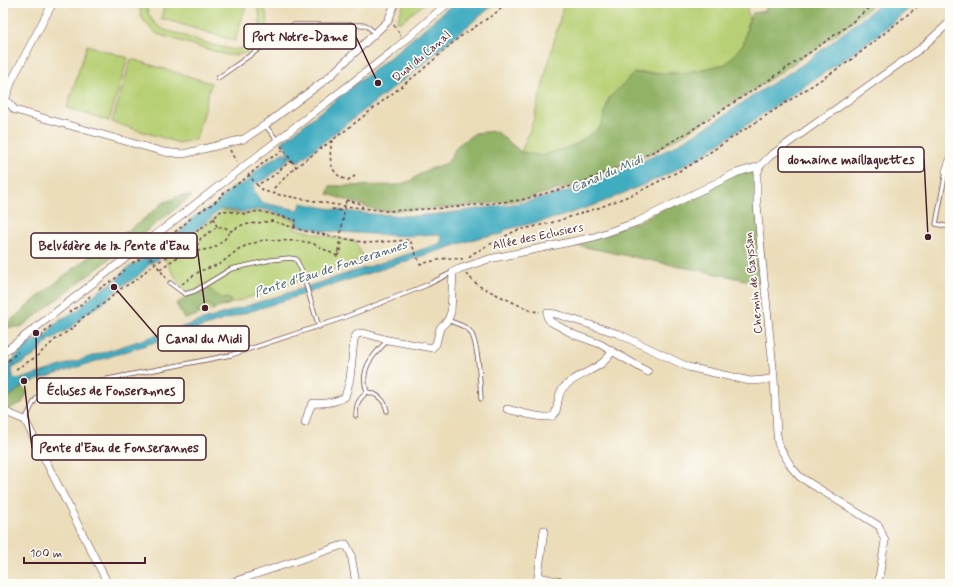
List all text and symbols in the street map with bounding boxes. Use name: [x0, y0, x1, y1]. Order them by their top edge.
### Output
callout: Port Notre-Dame: [244, 24, 356, 49]
street label: Quai du Canal: [389, 28, 455, 86]
text: Port Notre-Dame: [252, 29, 348, 46]
callout: domaine maillaguettes: [778, 147, 924, 172]
water label: Canal du Midi: [568, 151, 647, 197]
text: domaine maillaguettes: [788, 152, 915, 170]
street label: Allée des Eclusiers: [491, 219, 586, 254]
street label: Chemin de Bayssan: [741, 231, 767, 335]
callout: Belvédère de la Pente d'Eau: [31, 233, 197, 258]
water label: Pente d'Eau de Fonserannes: [252, 236, 411, 302]
text: Belvédère de la Pente d'Eau: [38, 238, 190, 255]
callout: Canal du Midi: [158, 326, 249, 351]
text: Canal du Midi: [166, 331, 242, 348]
callout: Écluses de Fonserannes: [37, 378, 184, 403]
text: Écluses de Fonserannes: [47, 382, 175, 400]
callout: Pente d'Eau de Fonserannes: [32, 435, 206, 460]
text: Pente d'Eau de Fonserannes: [39, 440, 199, 457]
scale bar: [24, 539, 145, 565]
text: 100 m: [30, 546, 62, 562]

